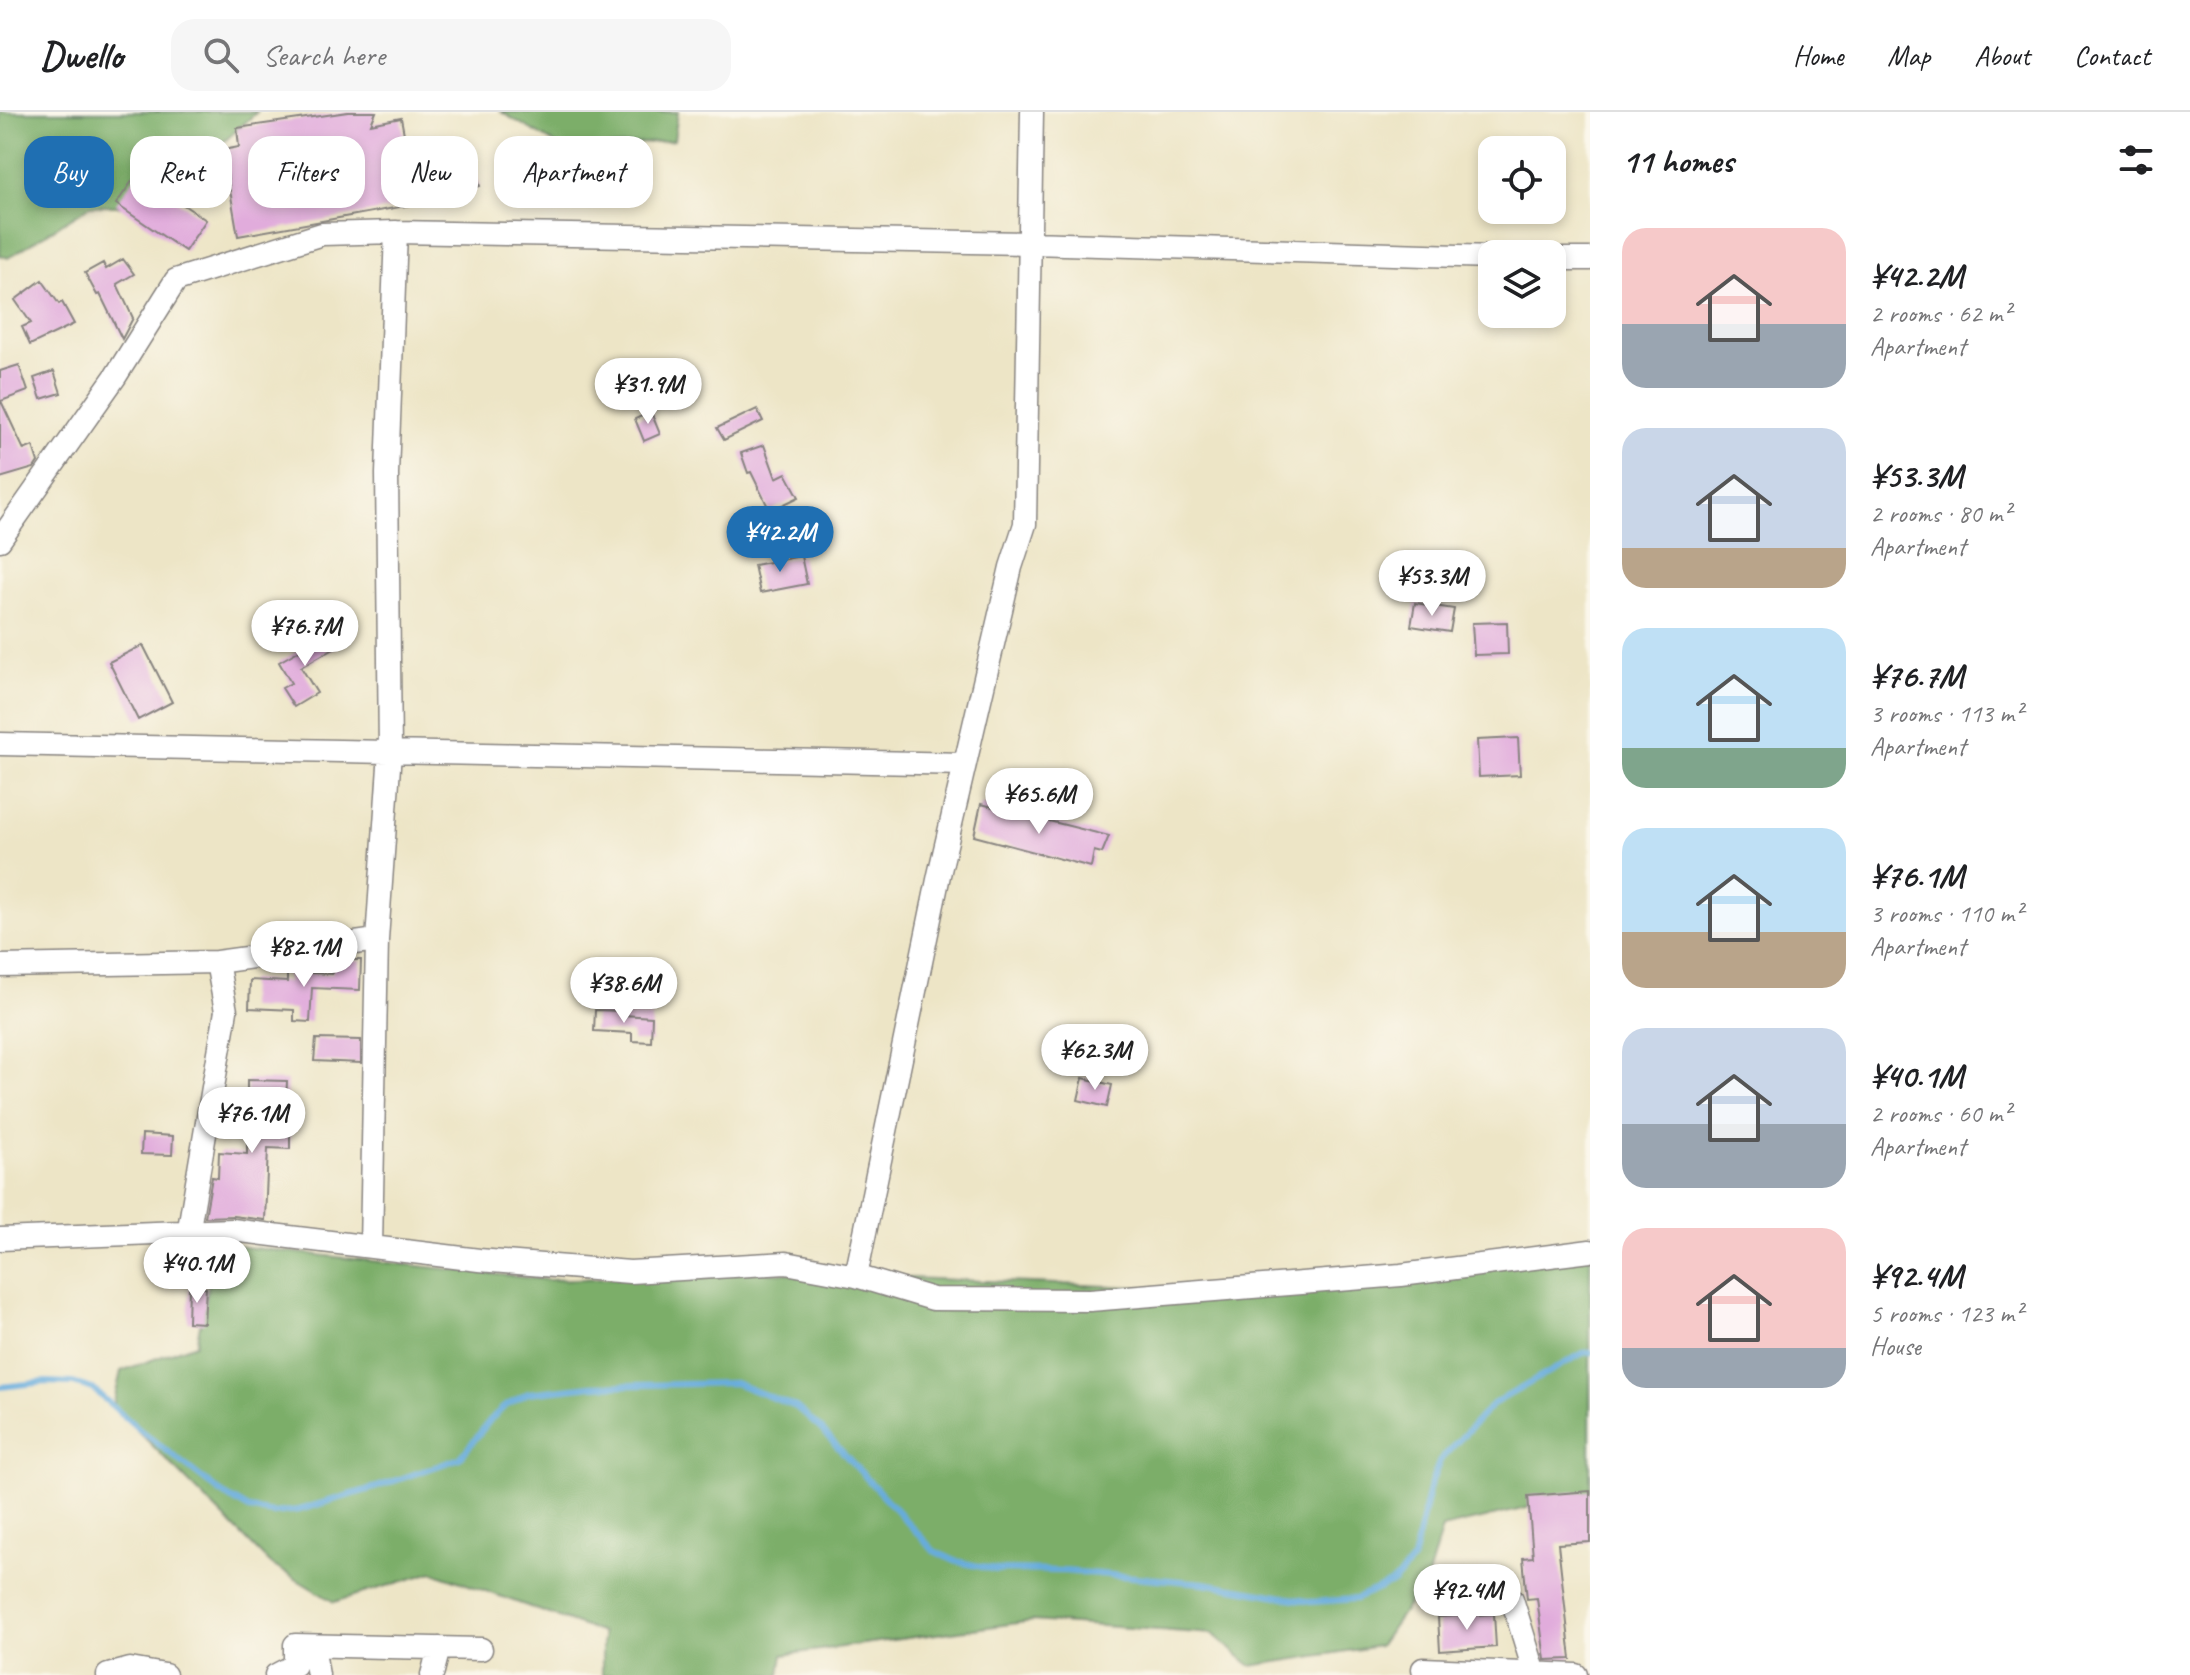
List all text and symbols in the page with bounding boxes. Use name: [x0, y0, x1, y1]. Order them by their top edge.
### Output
search box: [171, 19, 731, 91]
text: Dwello: [40, 32, 123, 79]
icon: search: [199, 33, 243, 77]
text: Search here: [263, 36, 385, 74]
text: Home: [1793, 38, 1843, 73]
text: Map: [1887, 38, 1930, 73]
text: About: [1974, 38, 2030, 73]
text: Contact: [2074, 38, 2150, 73]
chip: Buy: [24, 136, 114, 208]
chip: Rent: [130, 136, 232, 208]
chip: Filters: [248, 136, 365, 208]
chip: New: [381, 136, 478, 208]
chip: Apartment: [494, 136, 653, 208]
map controls: [1478, 136, 1566, 328]
button: locate: [1478, 136, 1566, 224]
icon: filters: [2114, 138, 2158, 182]
text: 11 homes: [1622, 139, 1733, 182]
button: layers: [1478, 240, 1566, 328]
text: ¥42.2M: [1870, 254, 1963, 297]
icon: home: [1686, 260, 1782, 356]
text: 2 rooms · 62 m²: [1870, 297, 2011, 330]
text: Apartment: [1870, 330, 1966, 363]
pin: ¥31.9M: [583, 358, 713, 426]
text: ¥31.9M: [613, 367, 683, 400]
text: ¥53.3M: [1870, 454, 1962, 497]
icon: home: [1686, 460, 1782, 556]
text: 2 rooms · 80 m²: [1870, 497, 2011, 530]
pin: ¥42.2M: [715, 506, 845, 574]
text: ¥42.2M: [745, 515, 815, 548]
text: Apartment: [1870, 530, 1966, 563]
pin: ¥53.3M: [1367, 550, 1497, 618]
text: ¥53.3M: [1397, 559, 1467, 592]
pin: ¥76.7M: [240, 600, 370, 668]
text: ¥76.7M: [269, 609, 341, 642]
text: ¥76.7M: [1870, 654, 1963, 697]
icon: home: [1686, 660, 1782, 756]
text: 3 rooms · 113 m²: [1870, 697, 2022, 730]
text: Apartment: [1870, 730, 1966, 763]
pin: ¥65.6M: [974, 768, 1104, 836]
text: ¥65.6M: [1003, 777, 1075, 810]
text: ¥76.1M: [1870, 854, 1963, 897]
icon: home: [1686, 860, 1782, 956]
text: 3 rooms · 110 m²: [1870, 897, 2022, 930]
pin: ¥82.1M: [239, 921, 369, 989]
text: ¥82.1M: [269, 930, 339, 963]
text: Apartment: [1870, 930, 1966, 963]
pin: ¥38.6M: [559, 957, 689, 1025]
text: ¥38.6M: [588, 966, 660, 999]
pin: ¥62.3M: [1030, 1024, 1160, 1092]
text: ¥62.3M: [1059, 1033, 1131, 1066]
text: ¥40.1M: [1870, 1054, 1963, 1097]
icon: home: [1686, 1060, 1782, 1156]
pin: ¥76.1M: [187, 1087, 317, 1155]
text: ¥76.1M: [216, 1096, 288, 1129]
text: 2 rooms · 60 m²: [1870, 1097, 2011, 1130]
text: Apartment: [1870, 1130, 1966, 1163]
pin: ¥40.1M: [132, 1237, 262, 1305]
text: ¥40.1M: [162, 1246, 232, 1279]
text: ¥92.4M: [1870, 1254, 1962, 1297]
icon: home: [1686, 1260, 1782, 1356]
text: 5 rooms · 123 m²: [1870, 1297, 2022, 1330]
text: House: [1870, 1330, 1921, 1363]
pin: ¥92.4M: [1402, 1564, 1532, 1632]
text: ¥92.4M: [1432, 1573, 1502, 1606]

